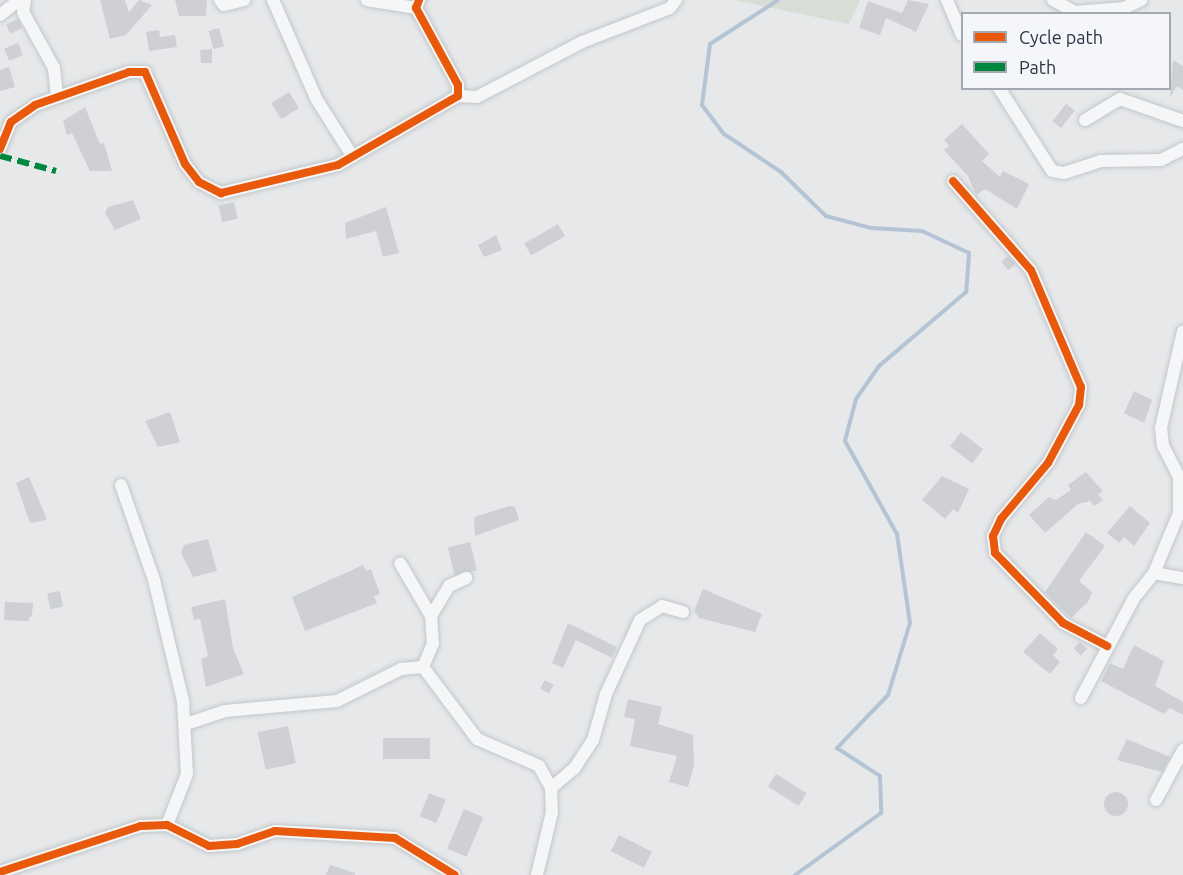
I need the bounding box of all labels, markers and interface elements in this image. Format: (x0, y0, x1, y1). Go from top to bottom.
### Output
legend (961, 12, 1171, 90)
text: Cycle path (1019, 27, 1103, 47)
text: Path (1019, 57, 1056, 77)

